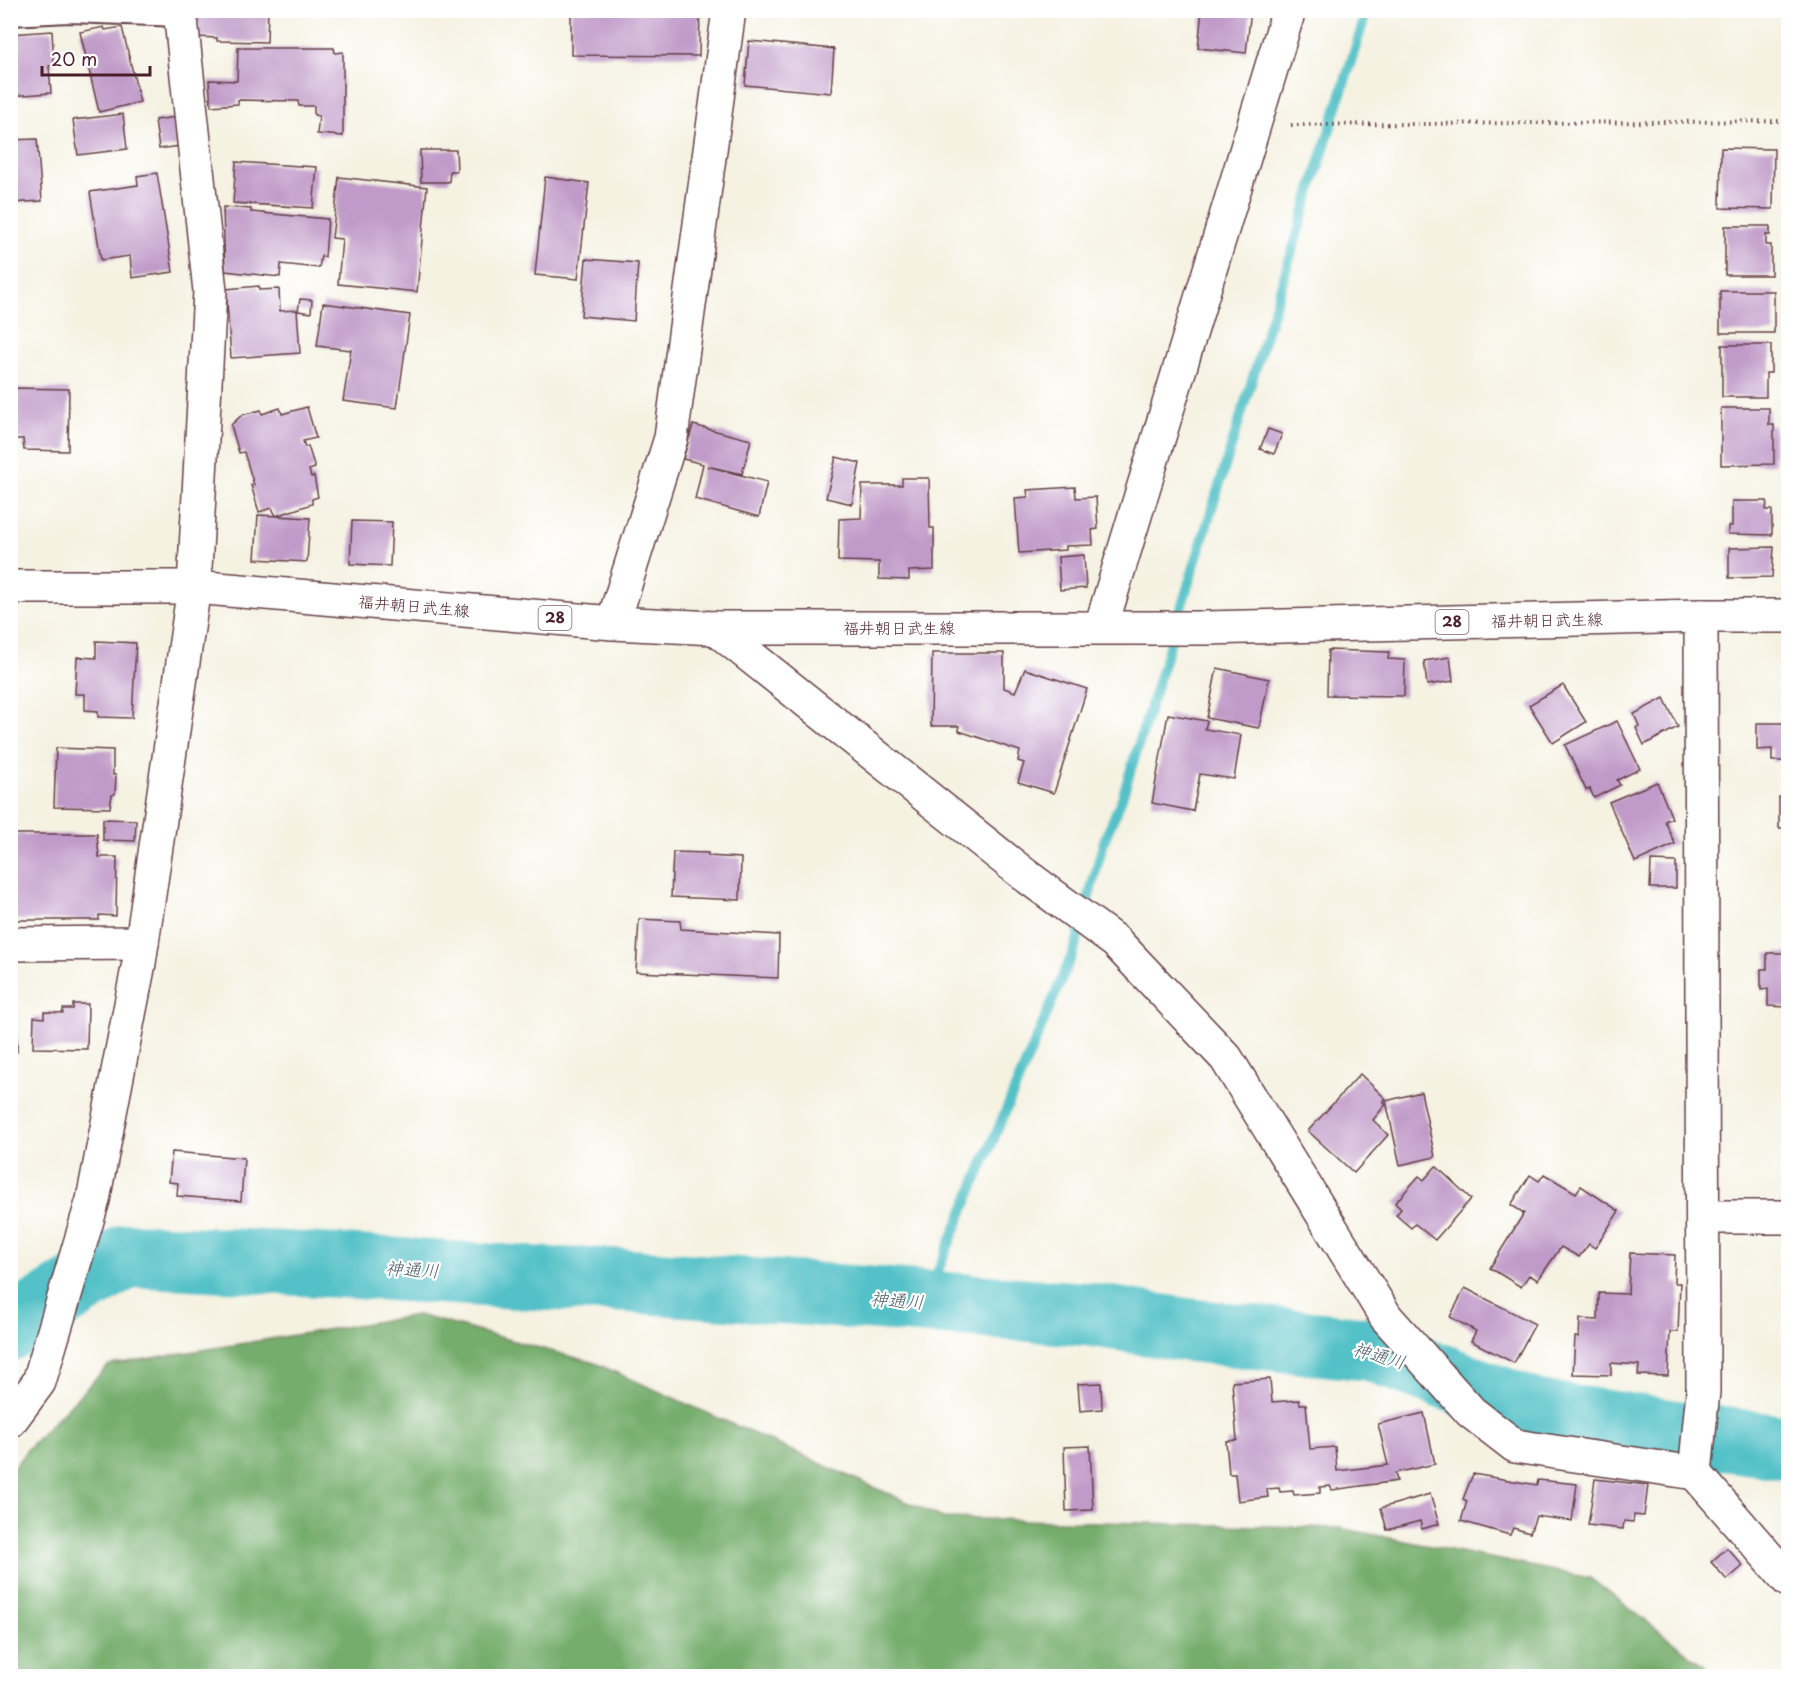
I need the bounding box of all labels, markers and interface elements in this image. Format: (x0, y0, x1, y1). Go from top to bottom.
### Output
scale bar (42, 39, 150, 77)
text: 20 m (51, 45, 97, 72)
street label: 福井朝日武生線 (357, 588, 471, 622)
road number: 28 (538, 606, 572, 630)
street label: 福井朝日武生線 (1491, 606, 1603, 632)
road number: 28 (1436, 610, 1468, 634)
street label: 福井朝日武生線 (843, 615, 955, 639)
water label: 神通川 (384, 1254, 440, 1283)
water label: 神通川 (869, 1284, 925, 1315)
water label: 神通川 (1350, 1334, 1409, 1375)

